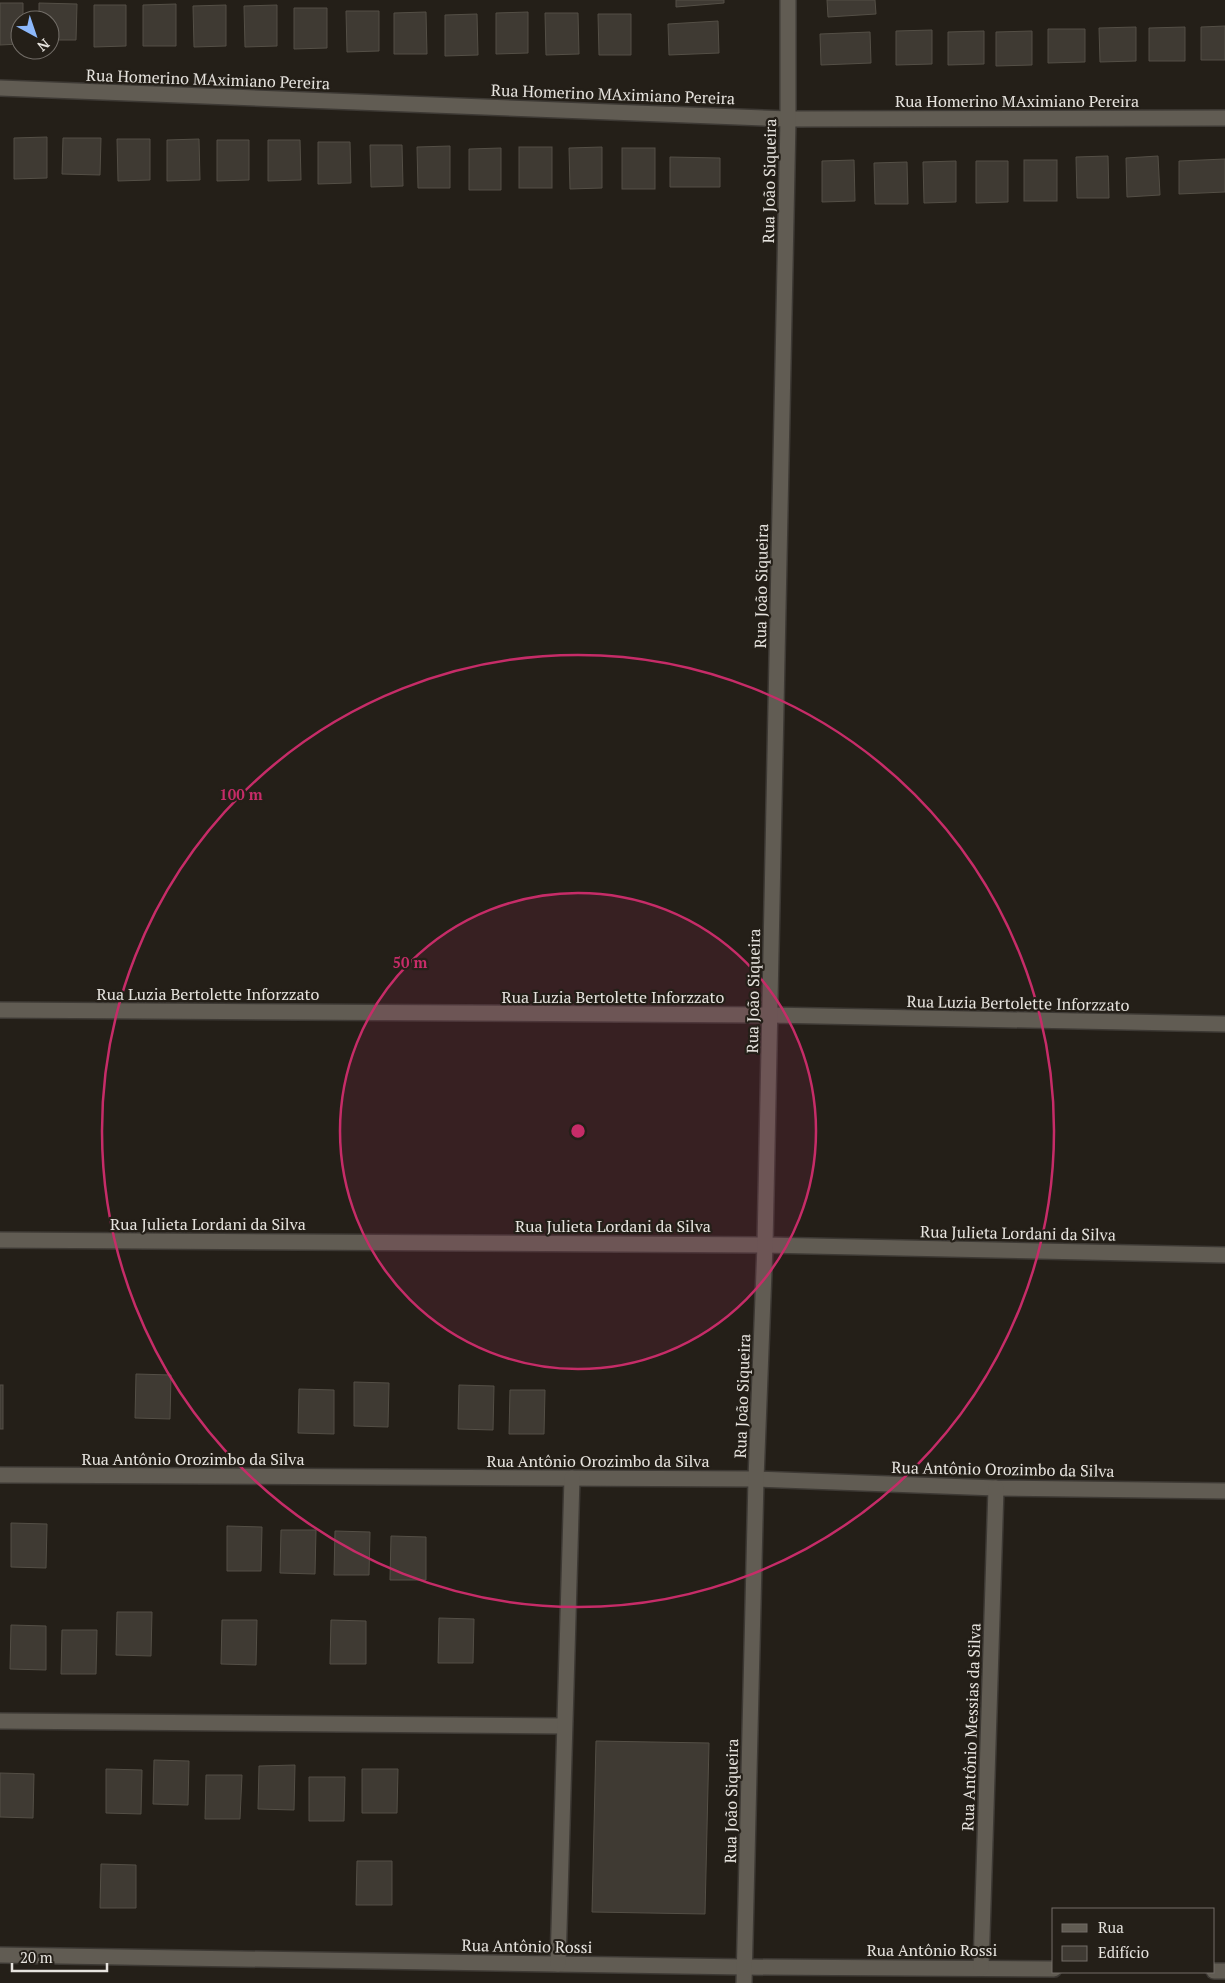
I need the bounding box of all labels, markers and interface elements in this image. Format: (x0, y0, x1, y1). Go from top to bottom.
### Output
north arrow (10, 10, 60, 60)
text: N (33, 35, 54, 56)
street label: Rua Homerino MAximiano Pereira (86, 64, 330, 94)
street label: Rua Homerino MAximiano Pereira (491, 79, 735, 109)
street label: Rua Homerino MAximiano Pereira (895, 90, 1139, 112)
street label: Rua João Siqueira (757, 118, 781, 244)
street label: Rua João Siqueira (749, 523, 773, 649)
text: 100 m (219, 784, 263, 804)
street label: Rua João Siqueira (741, 928, 765, 1054)
text: 50 m (393, 952, 428, 972)
street label: Rua Luzia Bertolette Inforzzato (97, 983, 320, 1005)
street label: Rua Luzia Bertolette Inforzzato (502, 986, 725, 1008)
street label: Rua Luzia Bertolette Inforzzato (906, 990, 1130, 1016)
centre of rings (569, 1122, 587, 1140)
street label: Rua Julieta Lordani da Silva (110, 1213, 306, 1235)
street label: Rua Julieta Lordani da Silva (515, 1215, 711, 1237)
street label: Rua Julieta Lordani da Silva (920, 1220, 1116, 1246)
street label: Rua João Siqueira (729, 1333, 755, 1459)
street label: Rua Antônio Orozimbo da Silva (81, 1448, 305, 1470)
street label: Rua Antônio Orozimbo da Silva (486, 1450, 710, 1472)
street label: Rua Antônio Orozimbo da Silva (891, 1456, 1115, 1482)
street label: Rua Antônio Messias da Silva (956, 1623, 986, 1831)
street label: Rua João Siqueira (719, 1738, 743, 1864)
legend (1052, 1908, 1215, 1973)
text: Rua (1098, 1917, 1124, 1937)
street label: Rua Antônio Rossi (461, 1934, 593, 1958)
street label: Rua Antônio Rossi (867, 1939, 998, 1961)
scale bar (12, 1940, 108, 1972)
text: Edifício (1098, 1942, 1149, 1962)
text: 20 m (20, 1947, 53, 1967)

